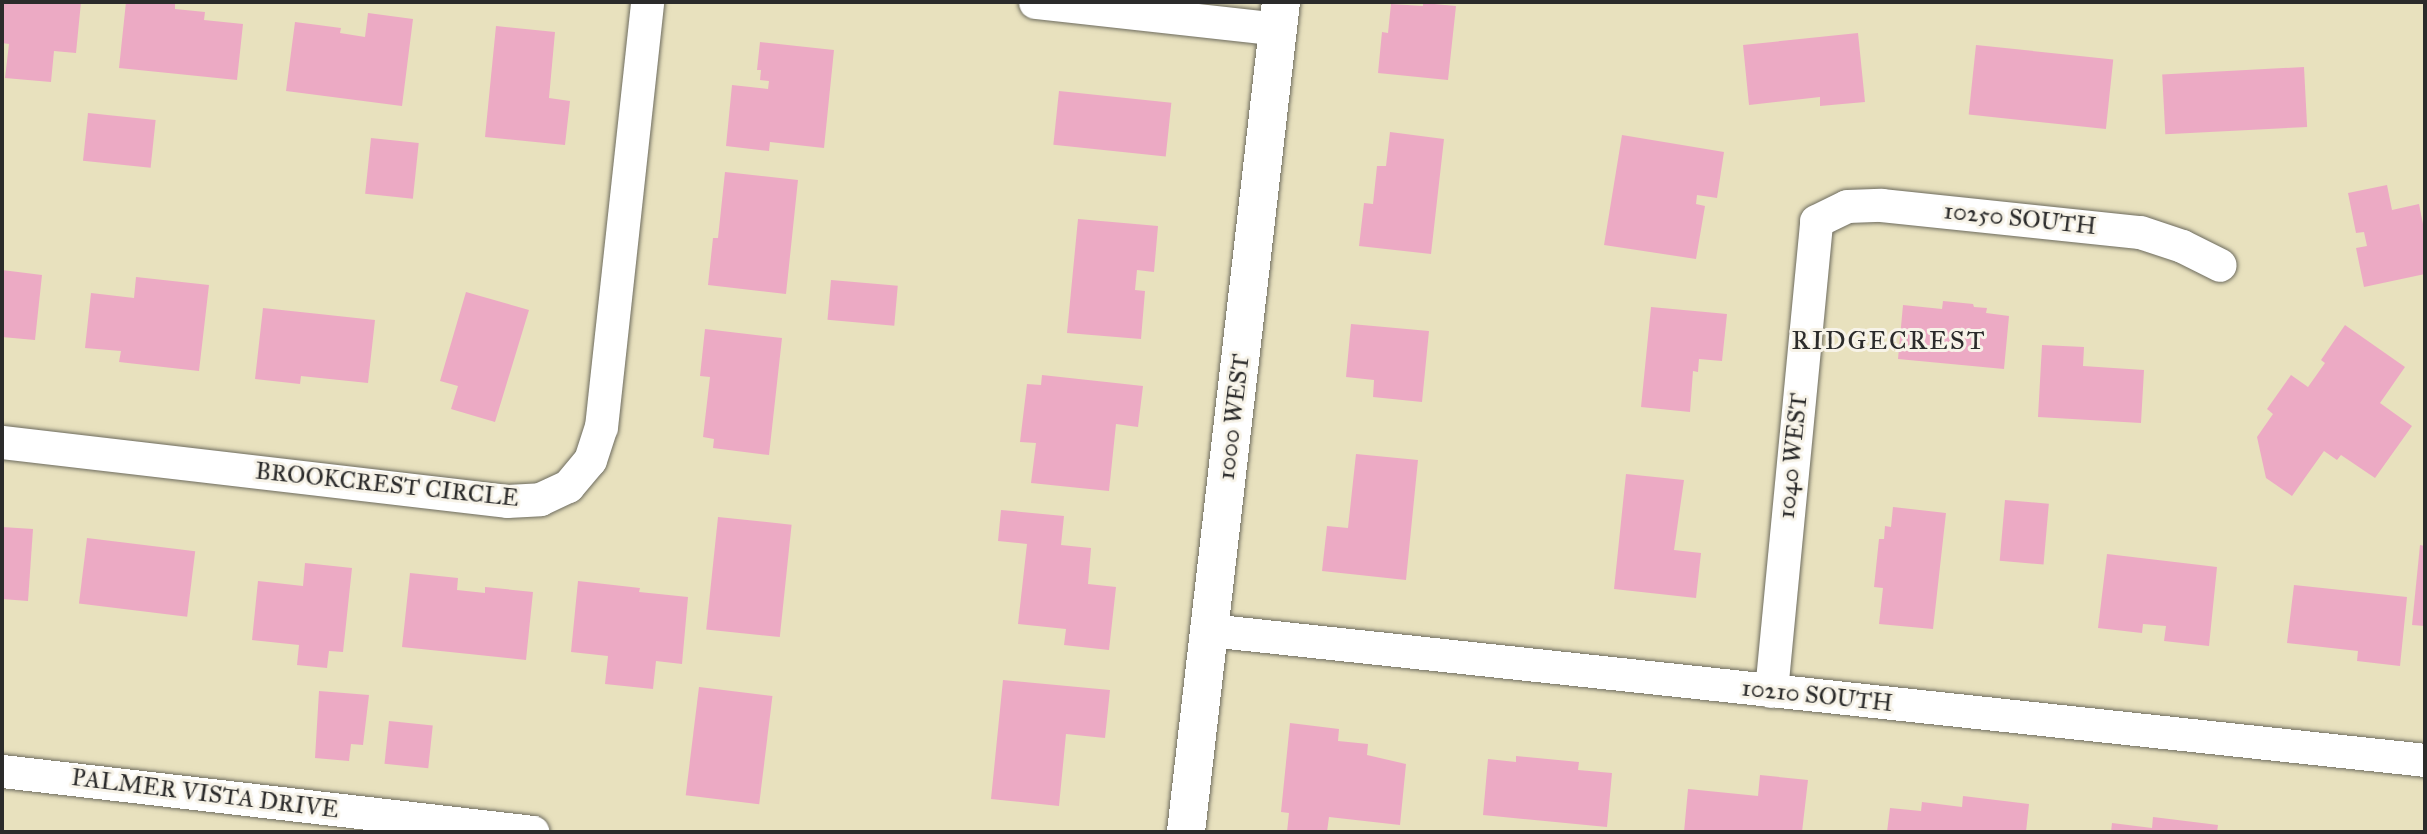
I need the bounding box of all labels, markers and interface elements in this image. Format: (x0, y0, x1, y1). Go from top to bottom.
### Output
street label: 10250 SOUTH (1942, 197, 2098, 241)
district label: RIDGECREST (1793, 325, 1985, 357)
street label: 1000 WEST (1212, 352, 1256, 482)
street label: 1040 WEST (1772, 392, 1814, 520)
street label: BROOKCREST CIRCLE (254, 457, 520, 513)
street label: 10210 SOUTH (1740, 674, 1894, 718)
street label: PALMER VISTA DRIVE (70, 763, 340, 825)

